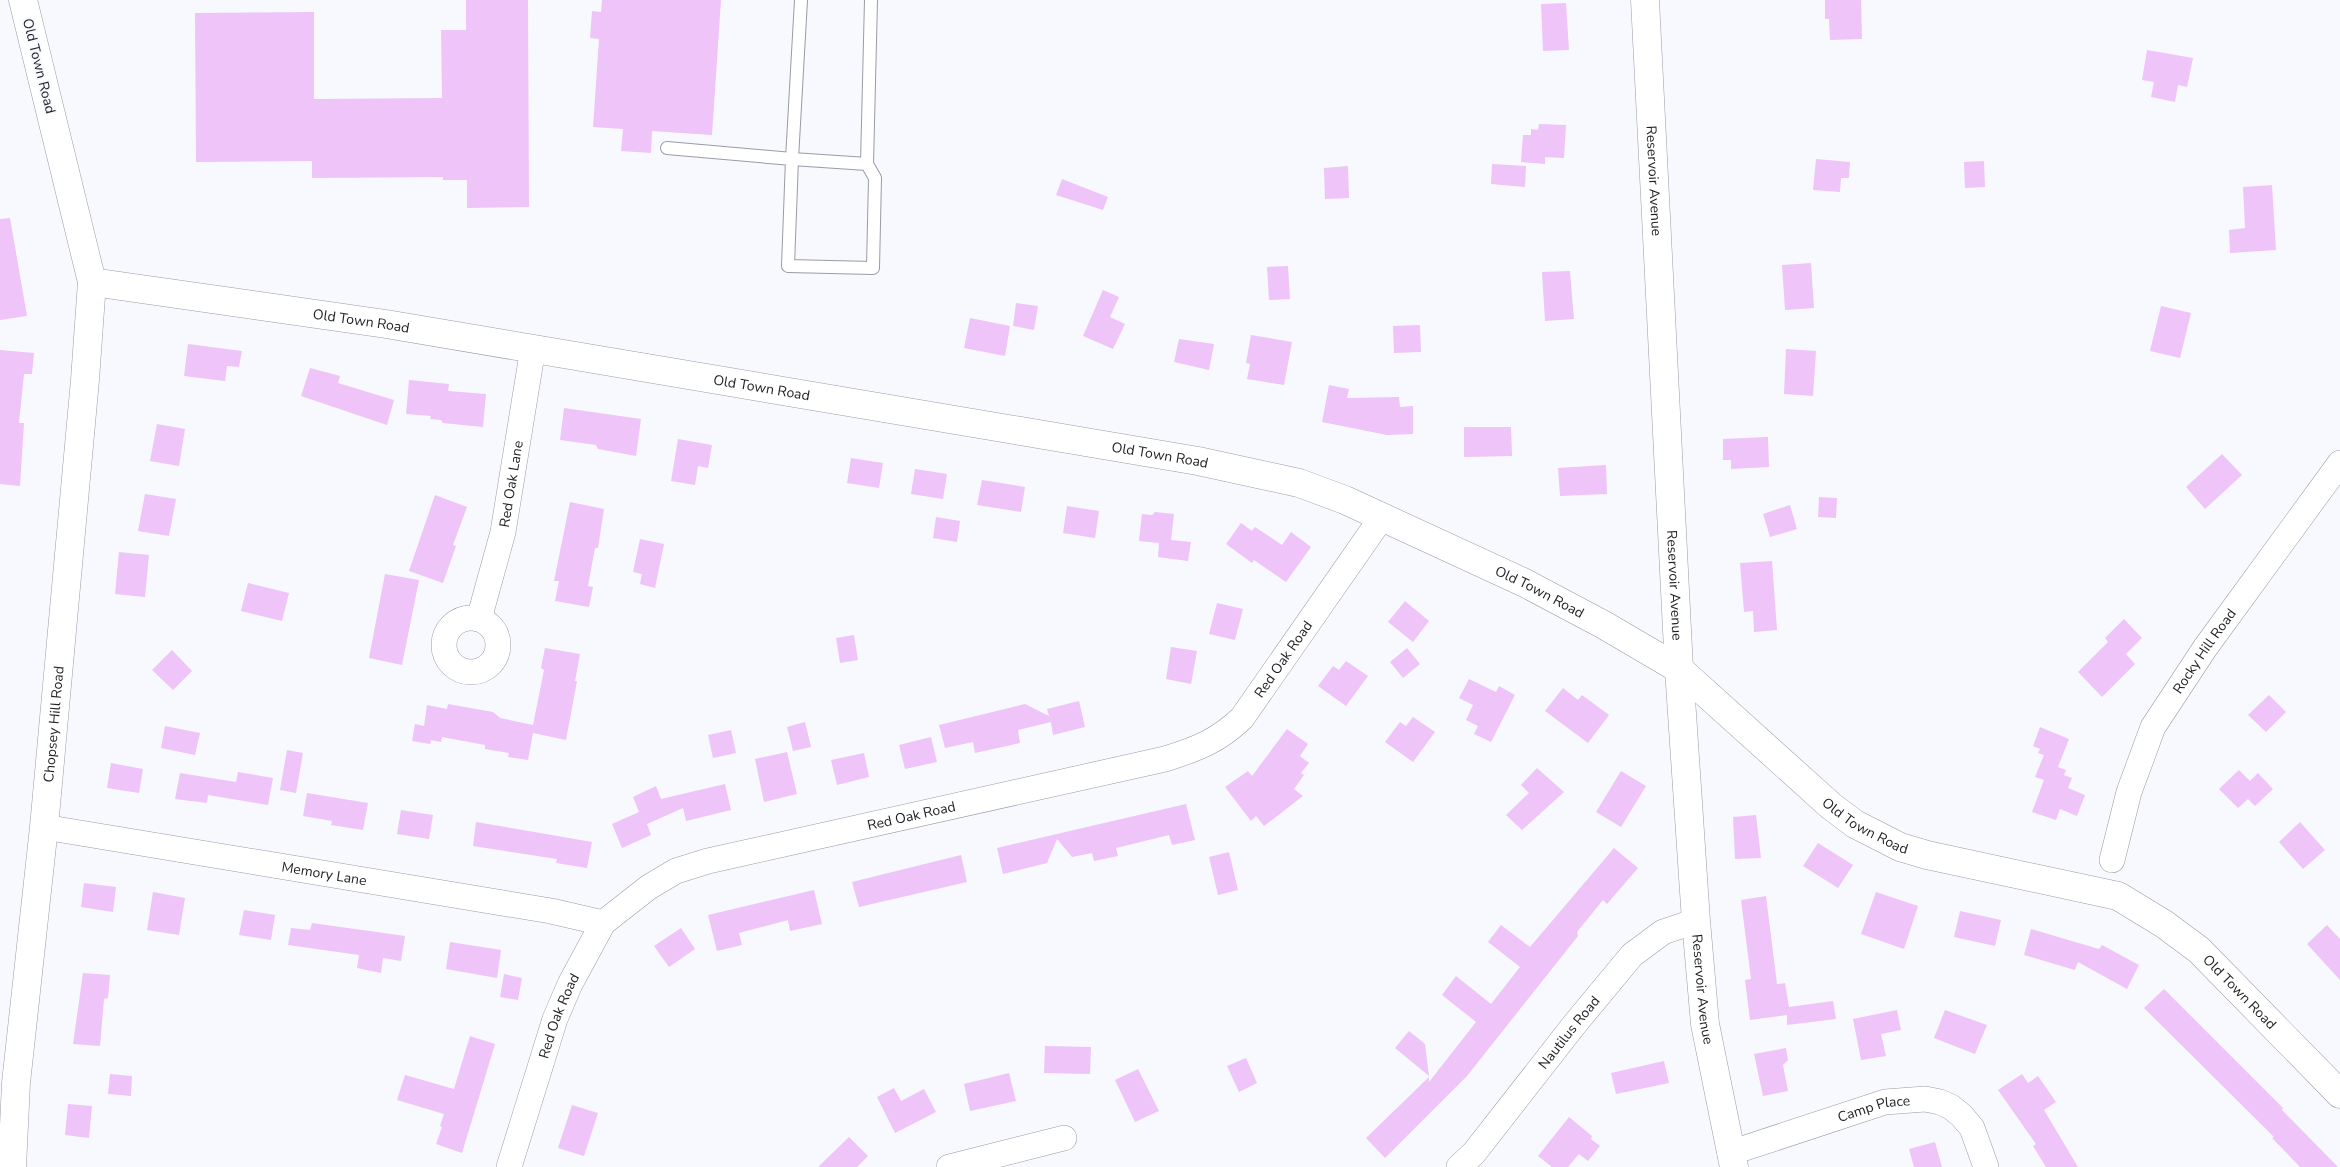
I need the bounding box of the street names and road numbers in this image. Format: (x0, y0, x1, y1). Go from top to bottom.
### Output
street label: Old Town Road (18, 16, 60, 116)
street label: Reservoir Avenue (1642, 125, 1666, 237)
street label: Old Town Road (312, 304, 411, 337)
street label: Old Town Road (712, 370, 811, 405)
street label: Old Town Road (1110, 437, 1210, 472)
street label: Red Oak Lane (494, 439, 527, 529)
street label: Reservoir Avenue (1662, 529, 1687, 641)
street label: Old Town Road (1492, 561, 1587, 622)
street label: Rocky Hill Road (2168, 605, 2240, 697)
street label: Red Oak Road (1250, 617, 1317, 701)
street label: Chopsey Hill Road (39, 665, 68, 783)
street label: Old Town Road (1818, 793, 1910, 858)
street label: Red Oak Road (865, 797, 957, 835)
street label: Memory Lane (280, 857, 368, 890)
street label: Reservoir Avenue (1688, 933, 1718, 1046)
street label: Old Town Road (2199, 950, 2281, 1033)
street label: Red Oak Road (534, 970, 584, 1061)
street label: Nautilus Road (1534, 992, 1604, 1073)
street label: Camp Place (1835, 1091, 1911, 1126)

